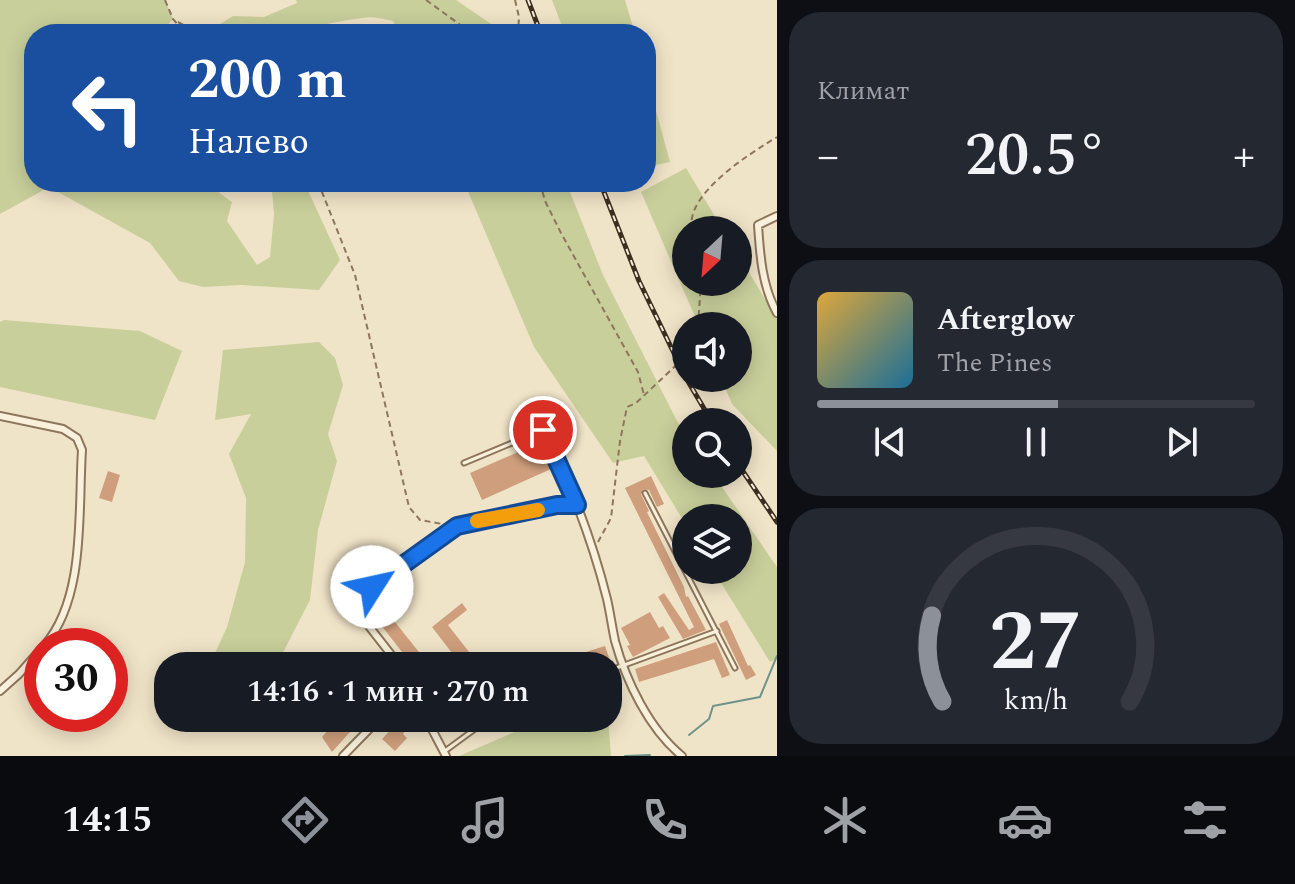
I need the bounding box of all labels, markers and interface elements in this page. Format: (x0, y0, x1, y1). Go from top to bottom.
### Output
text: 200 m (188, 38, 347, 123)
icon: left (56, 56, 160, 160)
text: Климат (817, 71, 909, 111)
text: 20.5° (965, 110, 1107, 202)
text: Налево (188, 115, 309, 170)
text: − (817, 123, 839, 190)
text: + (1233, 123, 1255, 190)
north arrow (672, 216, 752, 296)
map controls (672, 216, 752, 584)
text: Afterglow (937, 297, 1074, 343)
button: sound (672, 312, 752, 392)
text: The Pines (937, 343, 1052, 383)
pin (509, 396, 577, 464)
icon: arrive (521, 408, 565, 452)
button: search (672, 408, 752, 488)
icon: previous (868, 420, 912, 464)
icon: pause (1014, 420, 1058, 464)
icon: next (1160, 420, 1204, 464)
button: layers (672, 504, 752, 584)
position arrow (330, 545, 414, 629)
text: 27 (989, 580, 1083, 707)
speed limit sign: 30 (24, 628, 128, 732)
text: 14:16 · 1 мин · 270 m (247, 669, 529, 715)
text: km/h (1004, 679, 1068, 722)
icon: directions (277, 792, 333, 848)
icon: music (457, 792, 513, 848)
icon: phone (637, 792, 693, 848)
icon: climate (817, 792, 873, 848)
icon: car (997, 792, 1053, 848)
icon: filters (1177, 792, 1233, 848)
text: 14:15 (62, 793, 152, 848)

